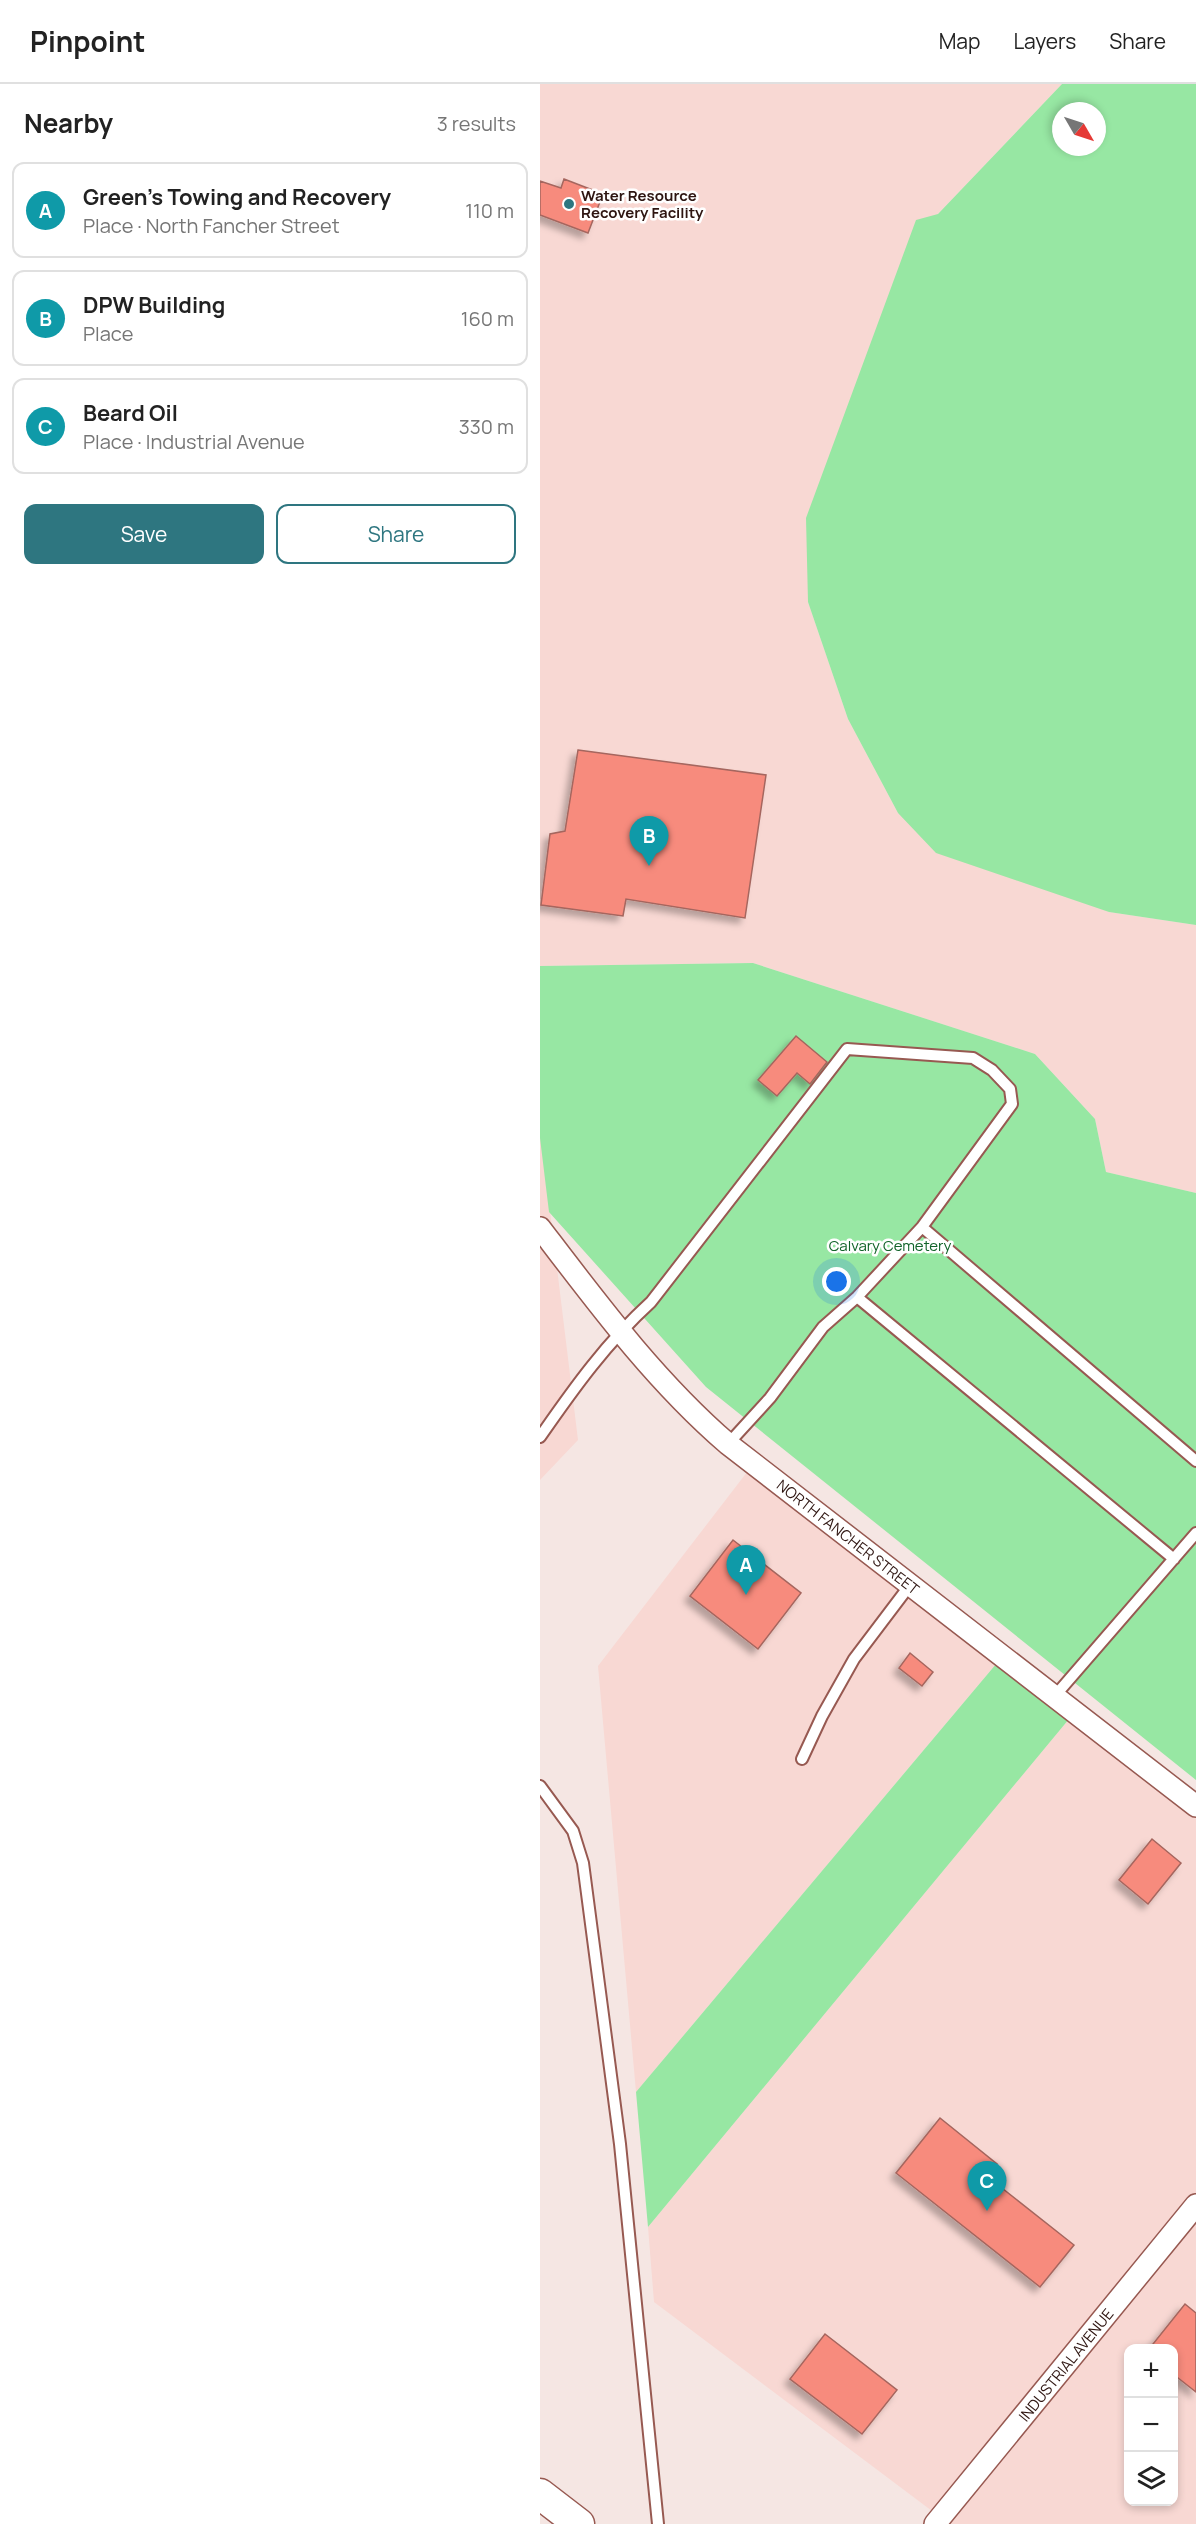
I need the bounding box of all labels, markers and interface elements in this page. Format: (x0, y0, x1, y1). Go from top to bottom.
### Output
text: Pinpoint (30, 22, 145, 60)
text: Map (939, 27, 980, 55)
text: Layers (1013, 27, 1076, 55)
text: Share (1109, 27, 1166, 55)
north arrow (1052, 102, 1106, 156)
text: Nearby (24, 105, 113, 141)
text: 3 results (437, 110, 516, 137)
text: Green's Towing and Recovery (83, 182, 391, 212)
place label: Water Resource Recovery Facility (581, 185, 704, 223)
text: A (39, 197, 52, 224)
text: 110 m (465, 197, 514, 224)
marker: Water Resource Recovery Facility (562, 197, 576, 211)
text: Place · North Fancher Street (83, 212, 340, 239)
text: DPW Building (83, 290, 225, 320)
text: B (39, 305, 52, 332)
text: 160 m (461, 305, 514, 332)
text: Place (83, 320, 133, 347)
text: Beard Oil (83, 398, 178, 428)
text: C (38, 413, 53, 440)
text: 330 m (459, 413, 514, 440)
text: Place · Industrial Avenue (83, 428, 305, 455)
button: Save (24, 504, 264, 564)
button: Share (276, 504, 516, 564)
pin: B (630, 816, 668, 866)
park label: Calvary Cemetery (829, 1235, 951, 1256)
your location (822, 1267, 851, 1296)
street label: NORTH FANCHER STREET (772, 1475, 924, 1599)
pin: A (726, 1546, 766, 1595)
pin: C (968, 2162, 1006, 2211)
street label: INDUSTRIAL AVENUE (1014, 2304, 1118, 2426)
map controls (1124, 2344, 1178, 2506)
button: + (1124, 2344, 1178, 2398)
button: − (1124, 2398, 1178, 2452)
button: layers (1124, 2452, 1178, 2506)

